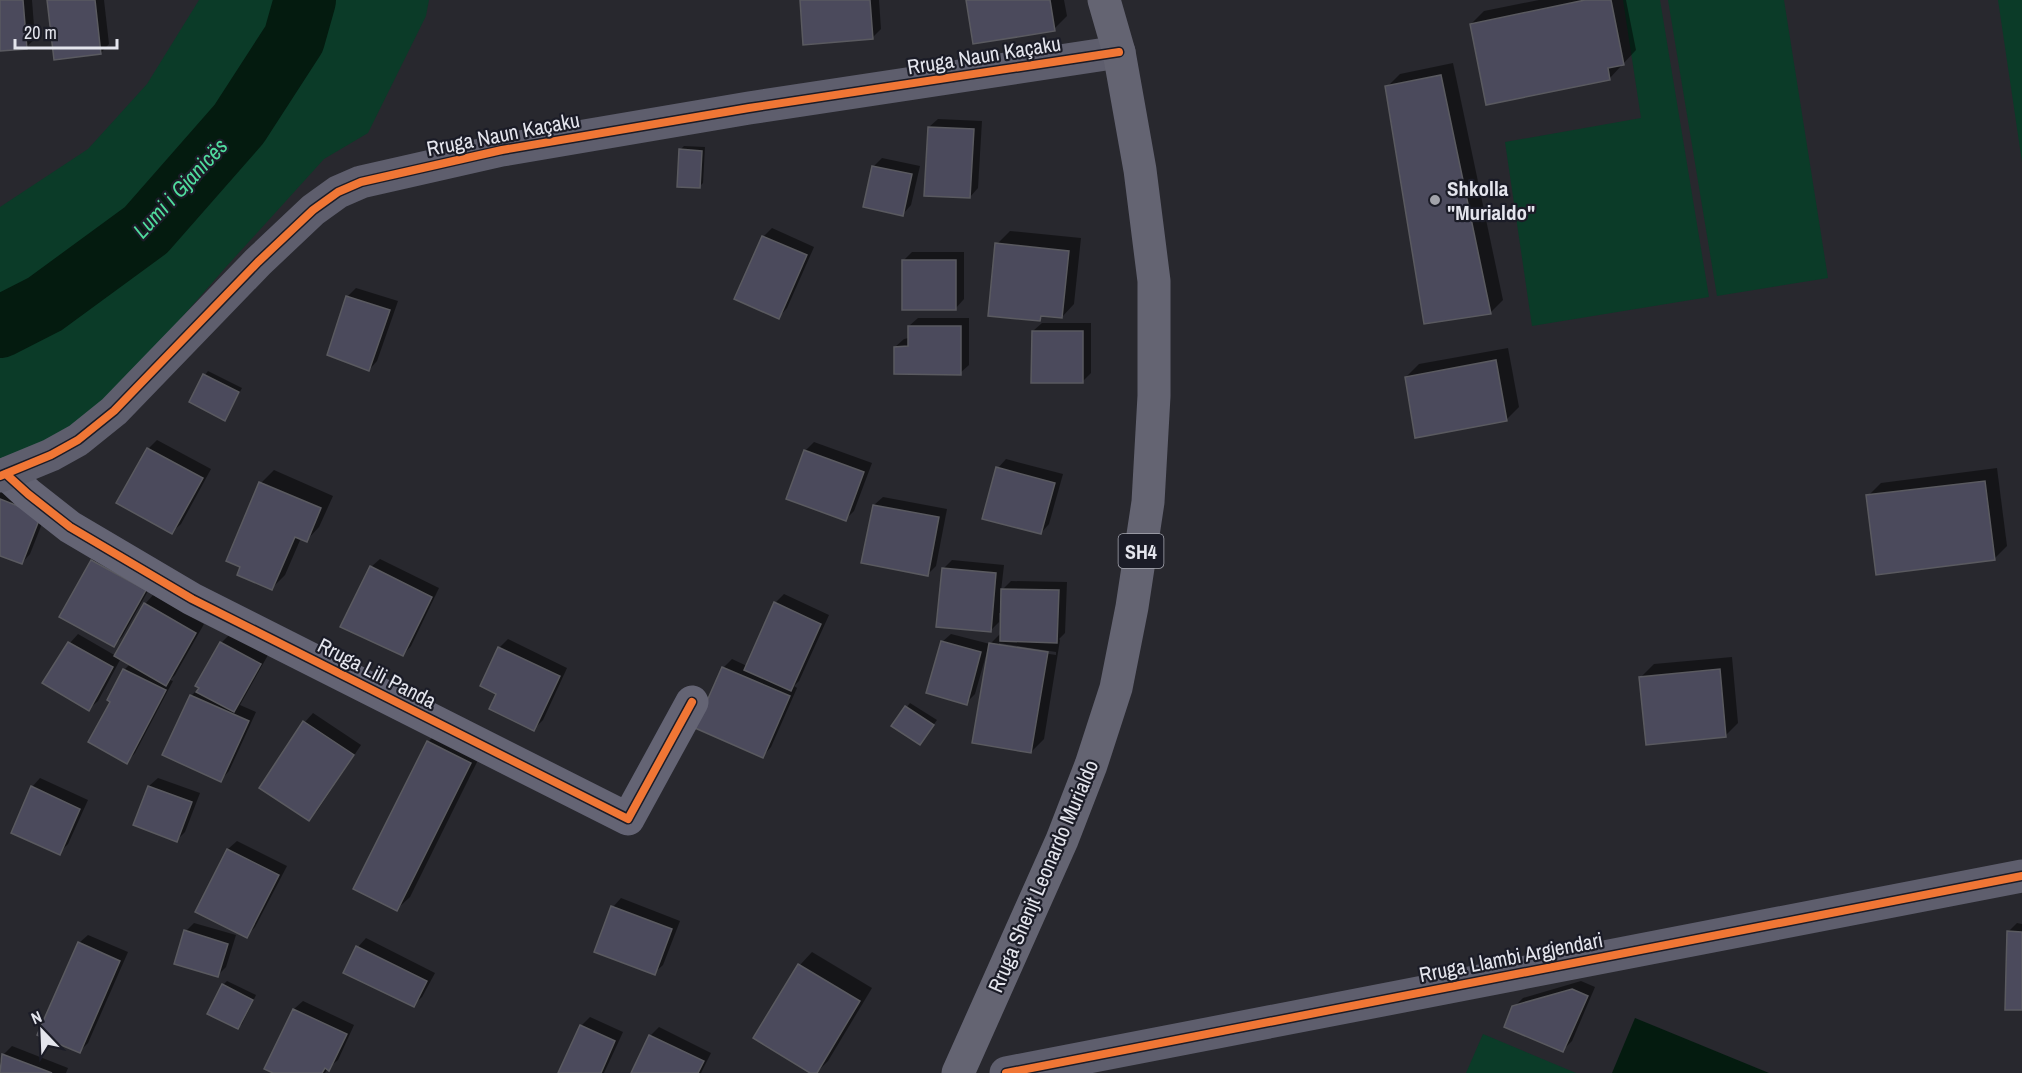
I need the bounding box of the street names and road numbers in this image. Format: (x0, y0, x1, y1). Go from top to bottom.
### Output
street label: Rruga Naun Kaçaku (905, 29, 1063, 81)
street label: Rruga Naun Kaçaku (424, 105, 582, 163)
road number: SH4 (1118, 534, 1164, 568)
street label: Rruga Lili Panda (313, 631, 442, 715)
street label: Rruga Shenjt Leonardo Murialdo (981, 755, 1105, 997)
street label: Rruga Llambi Argjendari (1417, 925, 1605, 989)

